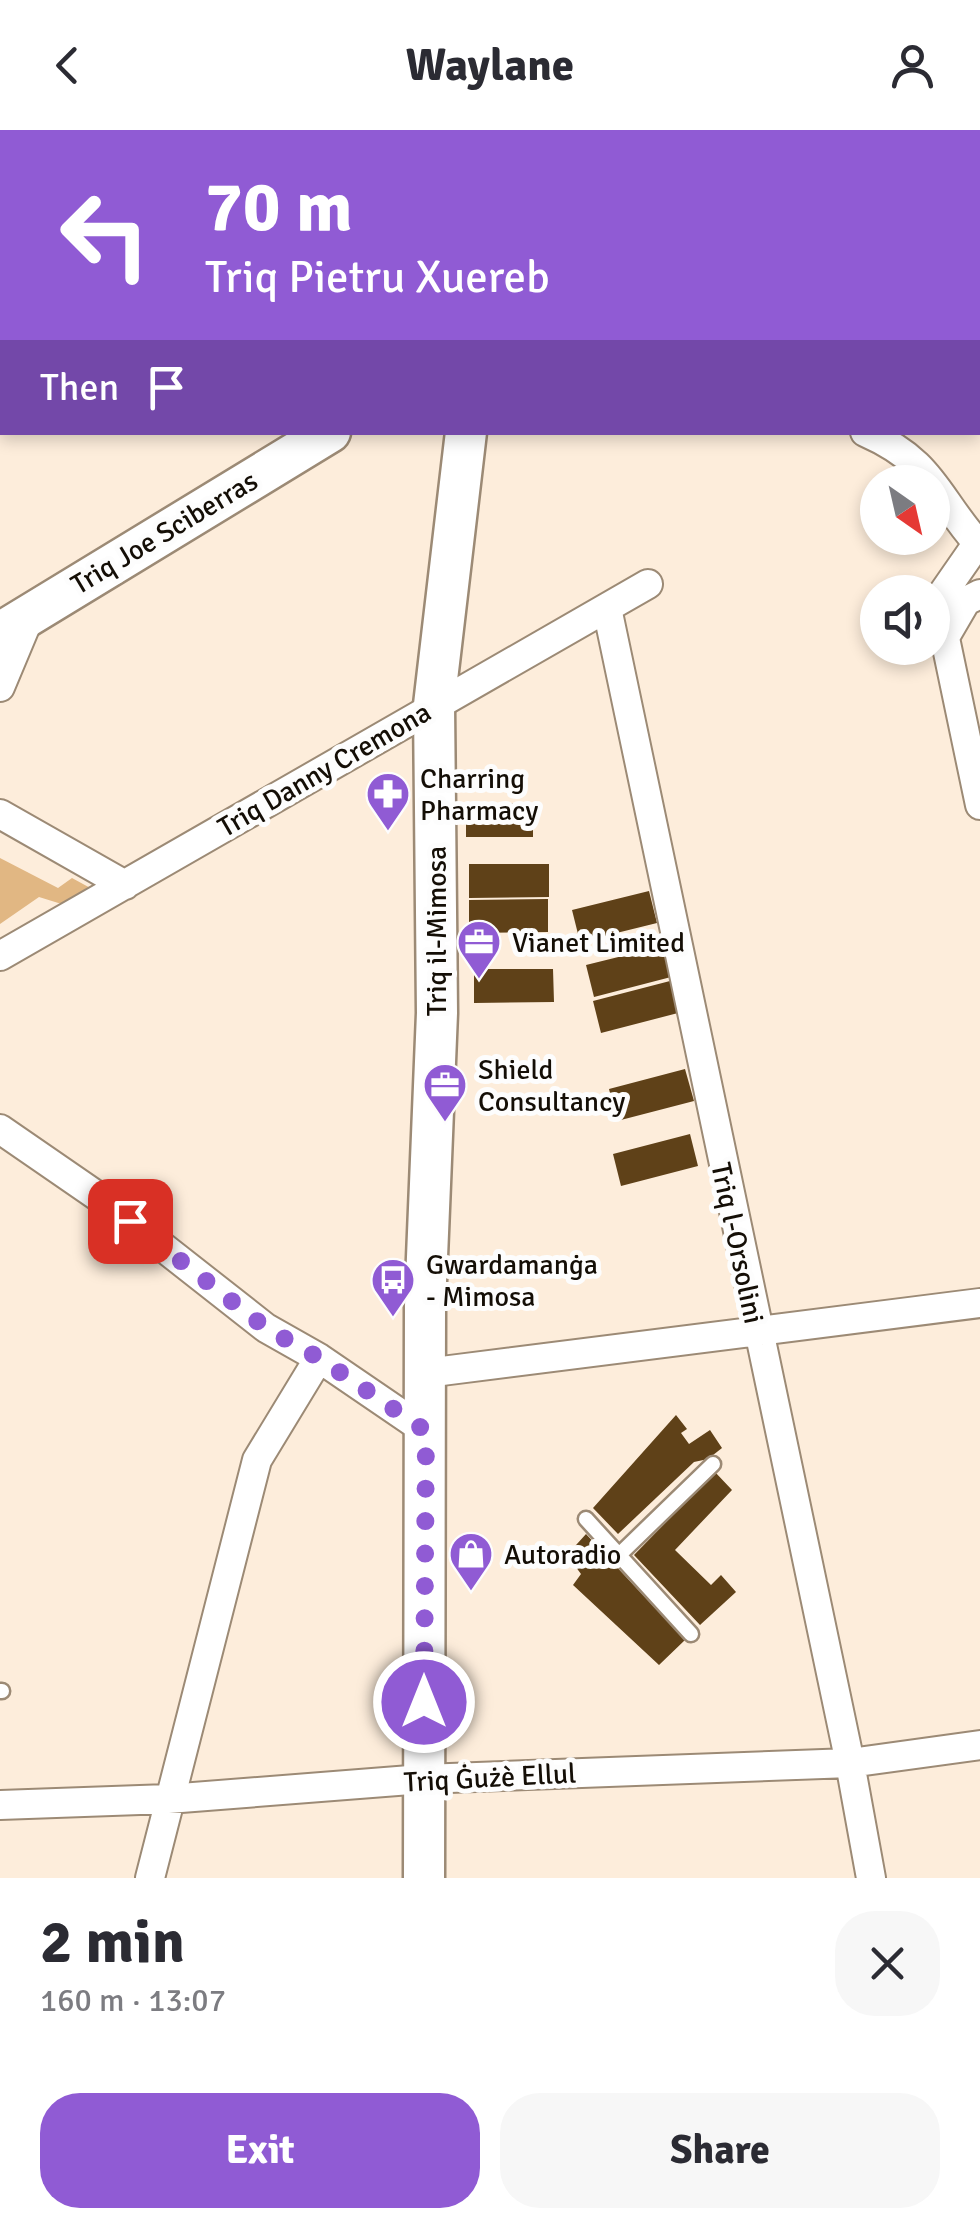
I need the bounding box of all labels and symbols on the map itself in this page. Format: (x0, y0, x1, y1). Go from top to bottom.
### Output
street label: Triq Joe Sciberras (65, 464, 264, 602)
north arrow (860, 465, 950, 555)
street label: Triq Danny Cremona (212, 695, 437, 845)
place label: Charring Pharmacy (420, 762, 538, 828)
pharmacy icon: Charring Pharmacy (365, 771, 411, 832)
street label: Triq il-Mimosa (420, 846, 454, 1016)
office icon: Vianet Limited (456, 919, 502, 980)
place label: Vianet Limited (512, 926, 685, 960)
place label: Shield Consultancy (478, 1053, 625, 1119)
office icon: Shield Consultancy (422, 1062, 468, 1123)
street label: Triq l-Orsolini (703, 1160, 771, 1327)
pin (88, 1179, 173, 1264)
place label: Gwardamanġa - Mimosa (426, 1248, 598, 1314)
bus stop icon: Gwardamanġa - Mimosa (370, 1257, 416, 1318)
shop icon: Autoradio (448, 1531, 494, 1592)
place label: Autoradio (504, 1538, 621, 1572)
position arrow (372, 1650, 476, 1754)
street label: Triq Ġużè Ellul (403, 1757, 577, 1799)

